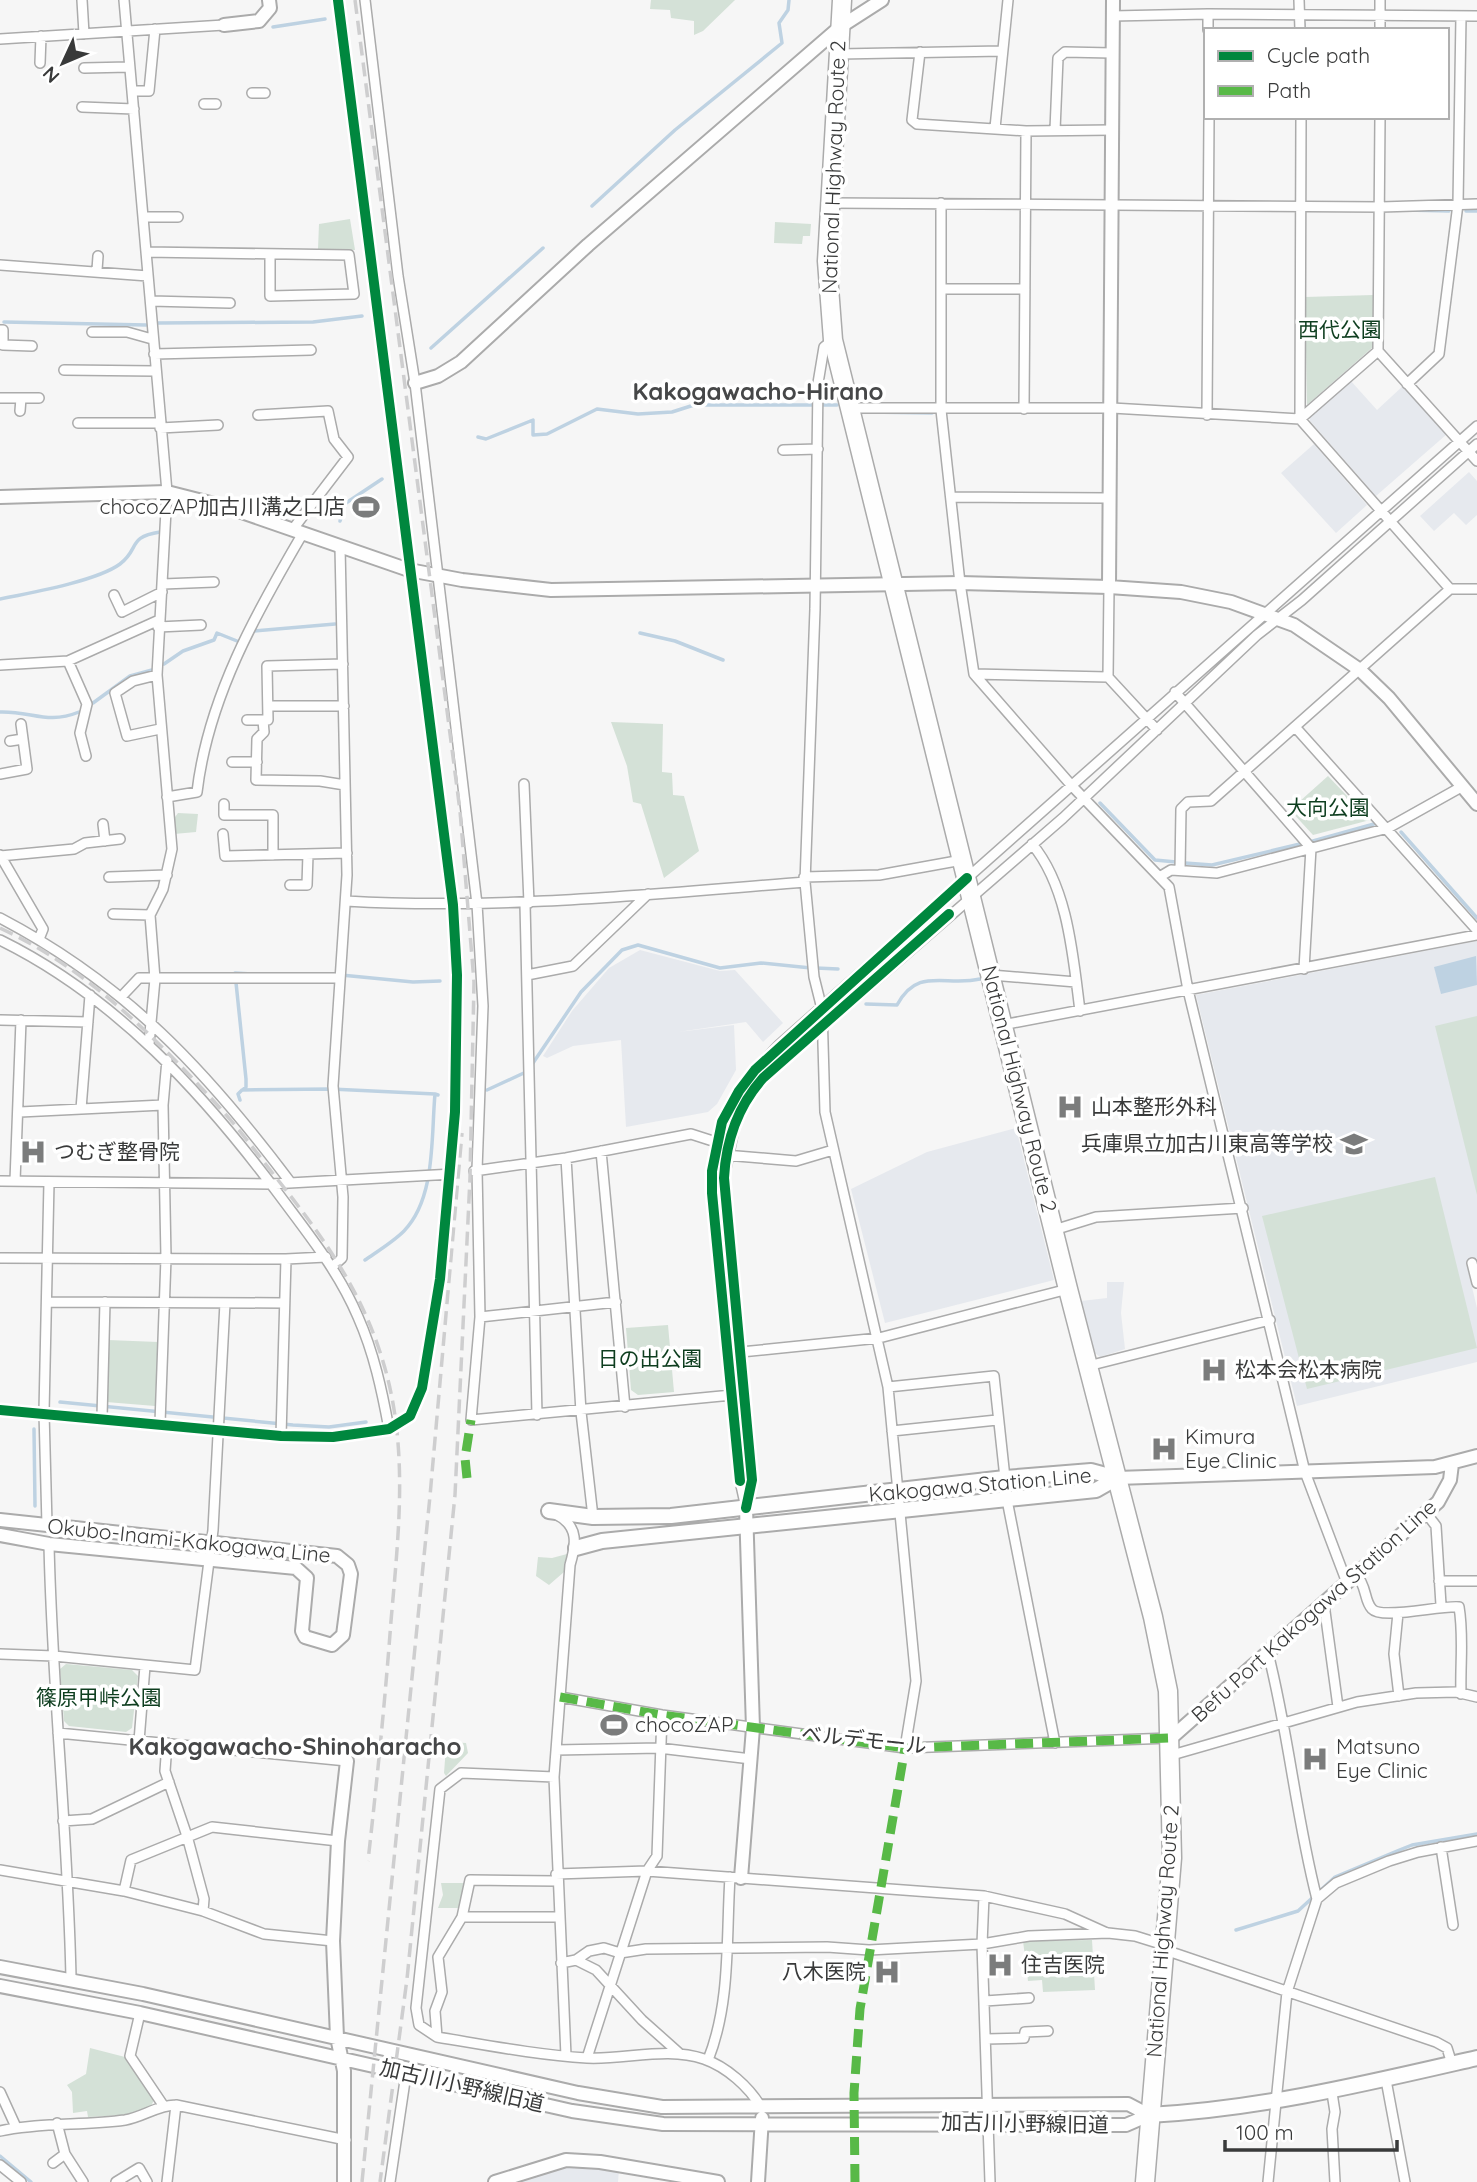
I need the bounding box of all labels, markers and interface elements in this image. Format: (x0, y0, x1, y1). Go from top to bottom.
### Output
north arrow (28, 28, 98, 98)
legend (1204, 28, 1449, 119)
street label: National Highway Route 2 (816, 40, 850, 294)
text: Cycle path (1267, 42, 1370, 68)
text: N (37, 61, 64, 88)
text: Path (1267, 77, 1311, 103)
park label: 西代公園 (1298, 316, 1382, 342)
district label: Kakogawacho-Hirano (632, 376, 884, 406)
sports icon: chocoZAP加古川溝之口店 (351, 492, 381, 522)
place label: chocoZAP加古川溝之口店 (100, 493, 345, 519)
park label: 大向公園 (1286, 794, 1370, 820)
street label: National Highway Route 2 (977, 963, 1063, 1215)
hospital icon: 山本整形外科 (1055, 1092, 1085, 1122)
place label: 山本整形外科 (1091, 1093, 1217, 1119)
school or university icon: 兵庫県立加古川東高等学校 (1339, 1129, 1369, 1159)
place label: 兵庫県立加古川東高等学校 (1081, 1130, 1333, 1156)
hospital icon: つむぎ整骨院 (18, 1137, 48, 1167)
place label: つむぎ整骨院 (54, 1138, 180, 1164)
park label: 日の出公園 (598, 1345, 703, 1371)
hospital icon: 松本会松本病院 (1199, 1355, 1229, 1385)
place label: 松本会松本病院 (1235, 1356, 1382, 1382)
place label: Kimura Eye Clinic (1185, 1423, 1277, 1473)
hospital icon: Kimura Eye Clinic (1149, 1434, 1179, 1464)
street label: Kakogawa Station Line (867, 1461, 1093, 1507)
street label: Befu Port Kakogawa Station Line (1186, 1493, 1441, 1727)
street label: Okubo-Inami-Kakogawa Line (46, 1512, 332, 1568)
park label: 篠原甲峠公園 (36, 1684, 162, 1710)
sports icon: chocoZAP (599, 1710, 629, 1740)
place label: chocoZAP (635, 1711, 733, 1737)
street label: ベルデモール (800, 1719, 928, 1759)
district label: Kakogawacho-Shinoharacho (129, 1731, 461, 1761)
place label: Matsuno Eye Clinic (1336, 1733, 1428, 1783)
hospital icon: Matsuno Eye Clinic (1300, 1744, 1330, 1774)
street label: National Highway Route 2 (1140, 1804, 1184, 2058)
hospital icon: 住吉医院 (985, 1950, 1015, 1980)
place label: 住吉医院 (1021, 1951, 1105, 1977)
hospital icon: 八木医院 (872, 1957, 902, 1987)
place label: 八木医院 (782, 1958, 866, 1984)
street label: 加古川小野線旧道 (377, 2053, 547, 2117)
scale bar (1225, 2108, 1396, 2152)
street label: 加古川小野線旧道 (941, 2109, 1109, 2137)
text: 100 m (1236, 2119, 1294, 2145)

